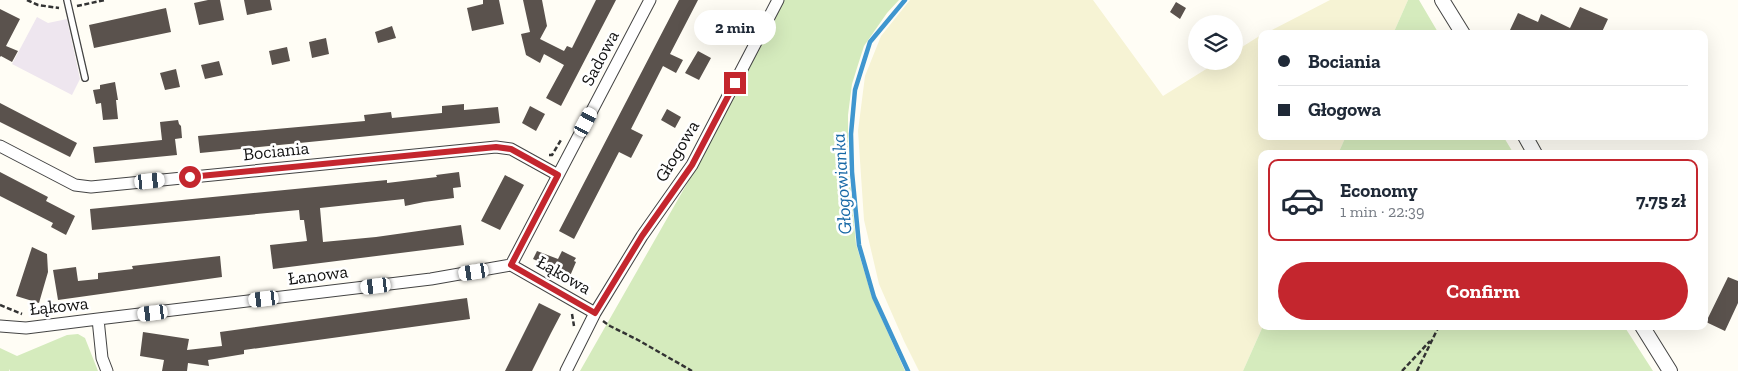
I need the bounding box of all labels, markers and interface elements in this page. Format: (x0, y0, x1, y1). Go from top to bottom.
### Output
callout: 2 min (694, 11, 776, 46)
map controls (1188, 15, 1243, 70)
button: layers (1188, 15, 1243, 70)
text: 2 min (715, 18, 755, 37)
street label: Sadowa (576, 26, 624, 90)
text: Bociania (1308, 50, 1381, 73)
route end (724, 72, 746, 94)
text: Głogowa (1308, 98, 1381, 121)
car (572, 105, 599, 139)
street label: Głogowa (650, 116, 704, 186)
water label: Głogowianka (826, 133, 857, 235)
street label: Bociania (242, 137, 310, 165)
route start (179, 166, 201, 188)
car (134, 172, 165, 190)
icon: car (1280, 178, 1325, 223)
text: Economy (1340, 179, 1418, 202)
text: 7.75 zł (1636, 189, 1686, 212)
text: 1 min · 22:39 (1340, 202, 1424, 221)
street label: Łąkowa (533, 251, 595, 299)
street label: Łanowa (287, 260, 350, 290)
car (458, 262, 489, 282)
button: Confirm (1278, 262, 1688, 320)
car (360, 277, 391, 295)
car (248, 290, 279, 308)
street label: Łąkowa (28, 292, 90, 320)
car (137, 304, 168, 322)

